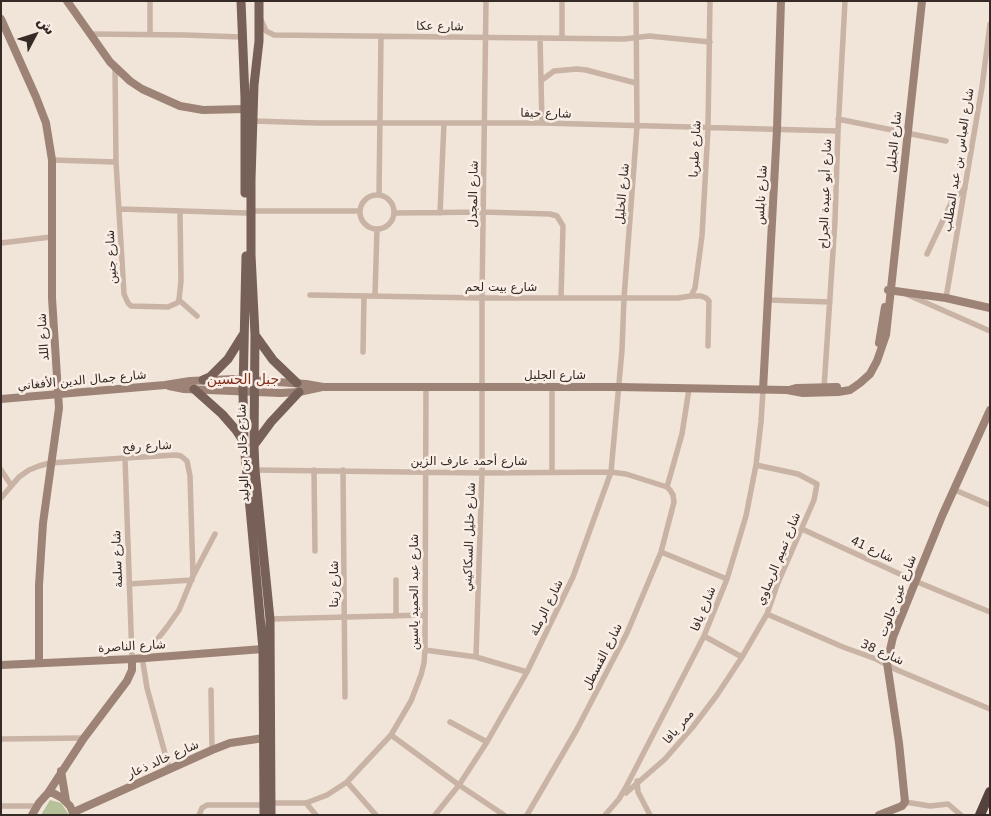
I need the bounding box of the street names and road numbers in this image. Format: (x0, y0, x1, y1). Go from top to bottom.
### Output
street label: شارع عكا (416, 19, 464, 35)
street label: شارع العباس بن عبد المطلب (940, 87, 978, 233)
street label: شارع حيفا (520, 106, 572, 122)
street label: شارع الجليل (885, 110, 905, 174)
street label: شارع طبريا (687, 120, 705, 178)
street label: شارع أبو عبيدة الجراح (817, 139, 835, 249)
street label: شارع المجدل (466, 160, 482, 228)
street label: شارع الخليل (613, 163, 633, 225)
street label: شارع نابلس (753, 165, 771, 225)
street label: شارع جنين (103, 230, 121, 284)
street label: شارع بيت لحم (465, 281, 537, 295)
street label: شارع اللد (35, 313, 53, 361)
street label: شارع جمال الدين الأفغاني (17, 368, 147, 394)
street label: شارع الجليل (524, 369, 586, 383)
street label: شارع خالد بن الوليد (235, 404, 253, 502)
street label: شارع رفح (122, 439, 172, 455)
street label: شارع أحمد عارف الزين (410, 455, 528, 469)
street label: شارع خليل السكاكيني (461, 482, 479, 592)
street label: شارع تميم الريماوي (754, 510, 804, 608)
street label: شارع سلمة (110, 530, 126, 588)
street label: شارع عبد الحميد ياسين (408, 534, 422, 650)
street label: شارع 41 (848, 534, 896, 566)
street label: شارع عين جالوت (876, 553, 920, 639)
street label: شارع زيتا (328, 561, 342, 607)
street label: شارع الرملة (527, 577, 567, 639)
street label: شارع يافا (689, 585, 719, 633)
street label: شارع القسطل (580, 621, 626, 693)
street label: شارع 38 (858, 637, 906, 669)
street label: شارع الناصرة (98, 638, 166, 656)
street label: ممر يافا (661, 707, 697, 747)
street label: شارع خالد ذعار (125, 738, 201, 782)

